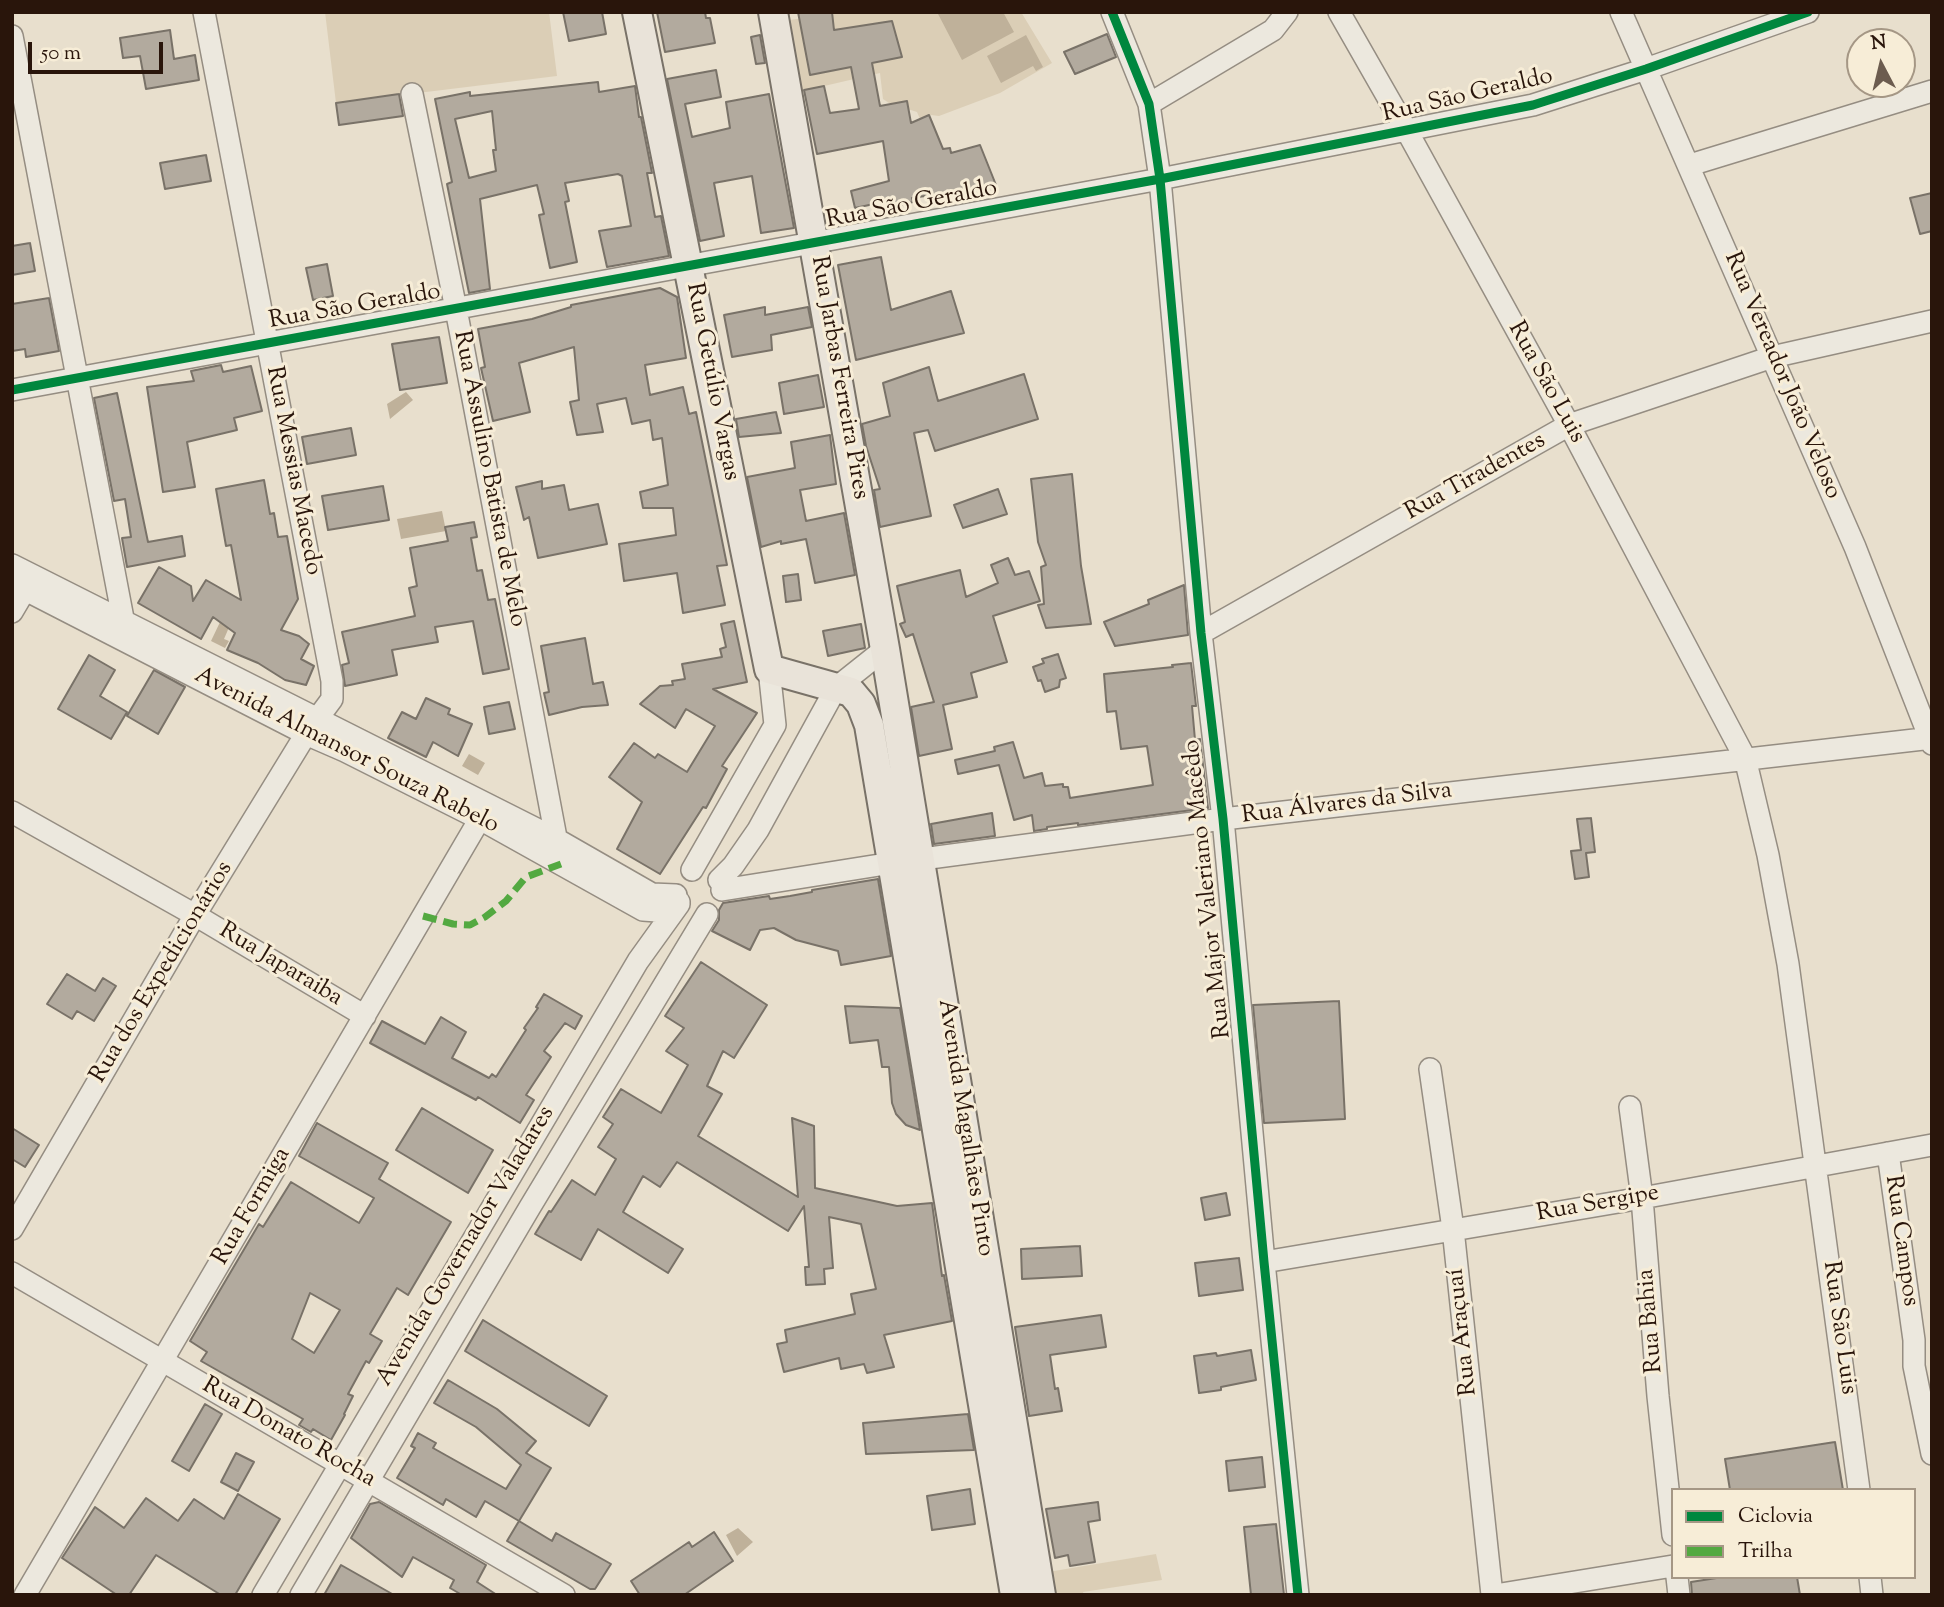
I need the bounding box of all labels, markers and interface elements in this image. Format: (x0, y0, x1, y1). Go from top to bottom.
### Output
scale bar (32, 28, 166, 72)
north arrow (1846, 28, 1916, 98)
text: N (1869, 29, 1888, 58)
text: 50 m (41, 39, 81, 69)
street label: Rua São Geraldo (1380, 63, 1556, 131)
street label: Rua São Geraldo (824, 175, 1000, 237)
street label: Rua Vereador João Veloso (1716, 248, 1846, 504)
street label: Rua Jarbas Ferreira Pires (802, 254, 874, 502)
street label: Rua São Geraldo (267, 279, 443, 337)
street label: Rua Getúlio Vargas (678, 281, 744, 483)
street label: Rua São Luis (1500, 317, 1590, 449)
street label: Rua Assulino Batista de Melo (445, 328, 531, 630)
street label: Rua Messias Macedo (258, 364, 326, 578)
street label: Rua Tiradentes (1401, 428, 1551, 528)
street label: Avenida Almansor Souza Rabelo (189, 662, 503, 842)
street label: Rua Major Valeriano Macêdo (1179, 738, 1239, 1040)
street label: Rua Álvares da Silva (1240, 778, 1454, 832)
street label: Rua dos Expedicionários (85, 857, 241, 1089)
street label: Rua Japaraiba (213, 918, 347, 1014)
street label: Avenida Magalhães Pinto (929, 997, 999, 1259)
street label: Avenida Governador Valadares (372, 1102, 562, 1392)
street label: Rua Formiga (208, 1143, 298, 1271)
street label: Rua Campos (1877, 1174, 1923, 1308)
street label: Rua Sergipe (1534, 1180, 1662, 1230)
street label: Rua São Luis (1814, 1259, 1862, 1397)
street label: Rua Araçuaí (1443, 1267, 1485, 1397)
street label: Rua Bahia (1633, 1268, 1671, 1374)
street label: Rua Donato Rocha (196, 1373, 380, 1495)
legend (1671, 1488, 1916, 1579)
text: Ciclovia (1738, 1502, 1813, 1532)
text: Trilha (1738, 1537, 1793, 1567)

